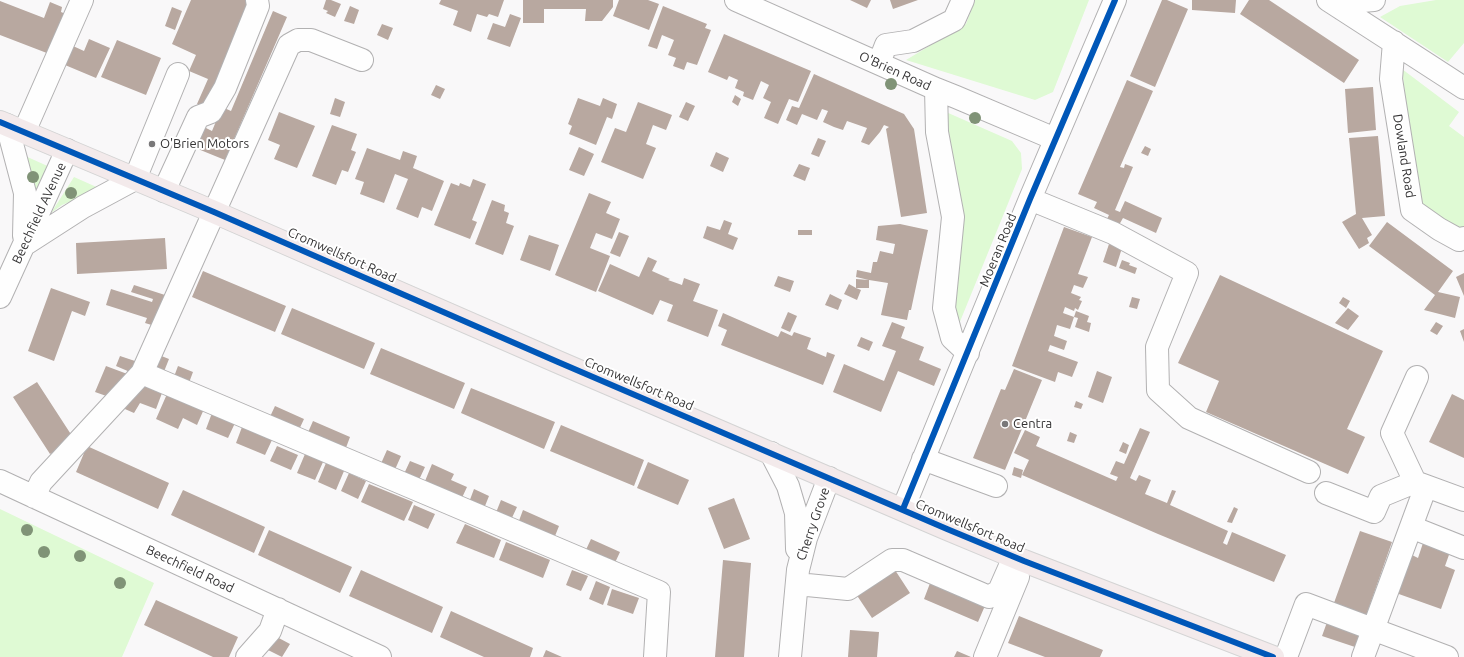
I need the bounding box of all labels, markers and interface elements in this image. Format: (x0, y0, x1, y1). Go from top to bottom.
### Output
street label: O'Brien Road (857, 48, 933, 94)
street label: Dowland Road (1390, 113, 1418, 199)
place label: O'Brien Motors (160, 136, 249, 152)
marker: O'Brien Motors (147, 139, 157, 149)
street label: Beechfield AVenue (9, 160, 69, 266)
street label: Moeran Road (976, 211, 1020, 289)
street label: Cromwellsfort Road (285, 224, 399, 286)
street label: Cromwellsfort Road (582, 354, 696, 414)
place label: Centra (1013, 416, 1052, 432)
marker: Centra (1000, 419, 1010, 429)
street label: Cherry Grove (793, 485, 833, 563)
street label: Cromwellsfort Road (913, 496, 1027, 556)
street label: Beechfield Road (144, 542, 236, 596)

